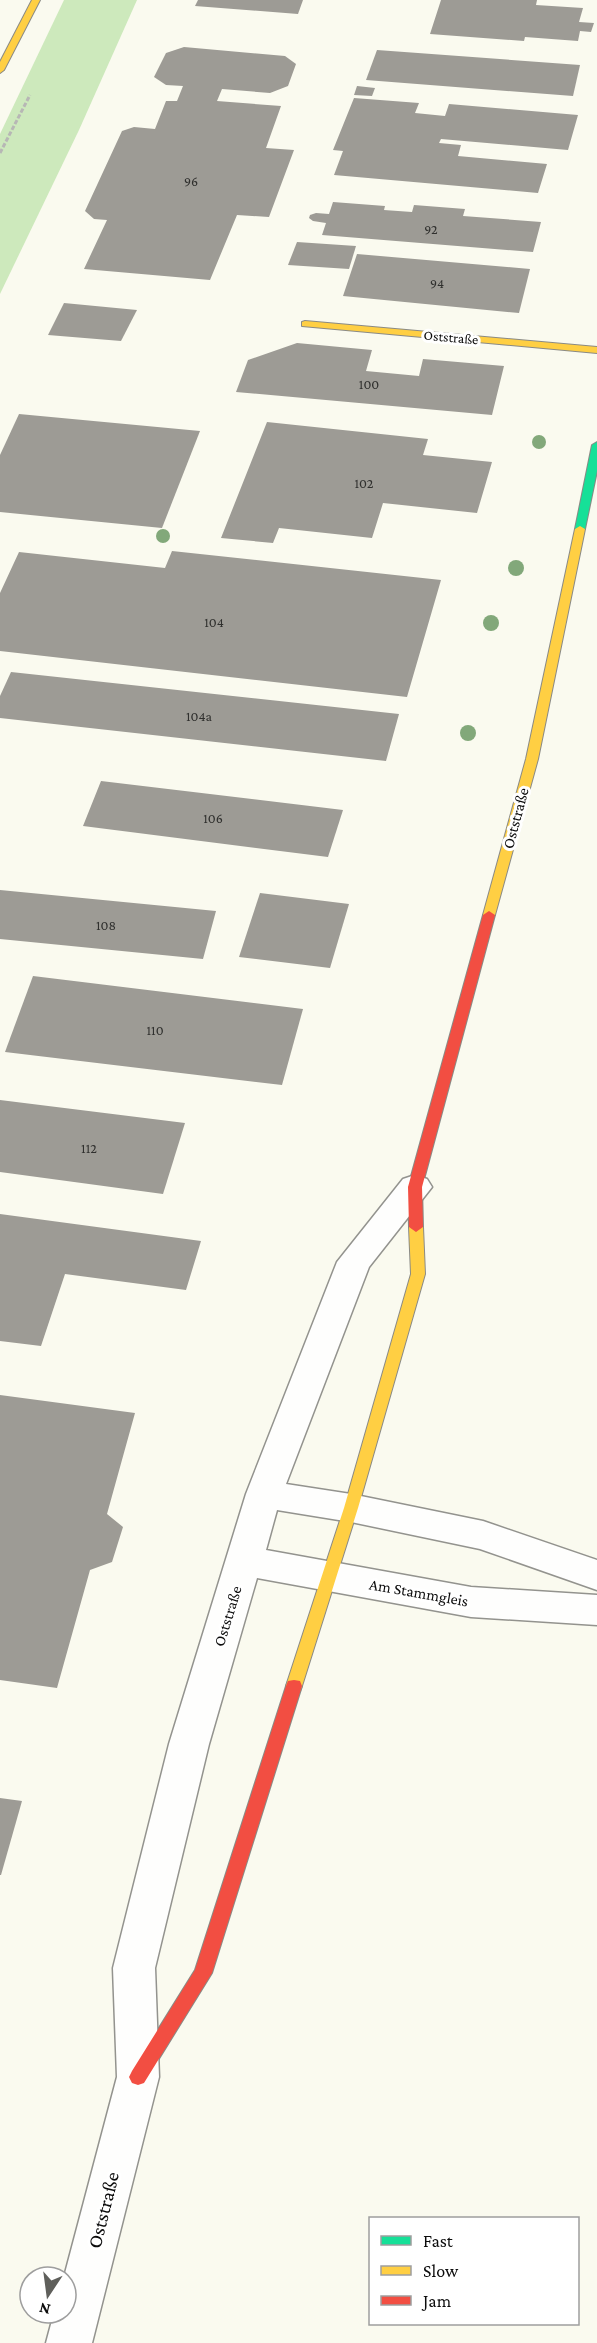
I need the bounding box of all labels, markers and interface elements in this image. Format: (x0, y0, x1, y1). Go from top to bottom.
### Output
house number: 96 (184, 173, 198, 189)
house number: 92 (424, 221, 438, 237)
house number: 94 (430, 275, 444, 291)
street label: Oststraße (423, 327, 479, 347)
house number: 100 (359, 376, 379, 392)
house number: 102 (354, 475, 374, 491)
house number: 104 (204, 614, 224, 630)
house number: 104a (186, 708, 213, 724)
street label: Oststraße (499, 786, 532, 850)
house number: 106 (203, 810, 223, 826)
house number: 108 (96, 917, 116, 933)
house number: 110 (146, 1022, 164, 1038)
house number: 112 (81, 1140, 97, 1156)
street label: Am Stammgleis (368, 1575, 470, 1611)
street label: Oststraße (210, 1584, 245, 1648)
street label: Oststraße (83, 2169, 123, 2251)
legend (369, 2217, 579, 2325)
text: Fast (423, 2231, 454, 2251)
text: Slow (423, 2261, 459, 2281)
north arrow (18, 2265, 78, 2325)
text: Jam (421, 2291, 452, 2311)
text: N (37, 2300, 52, 2319)

